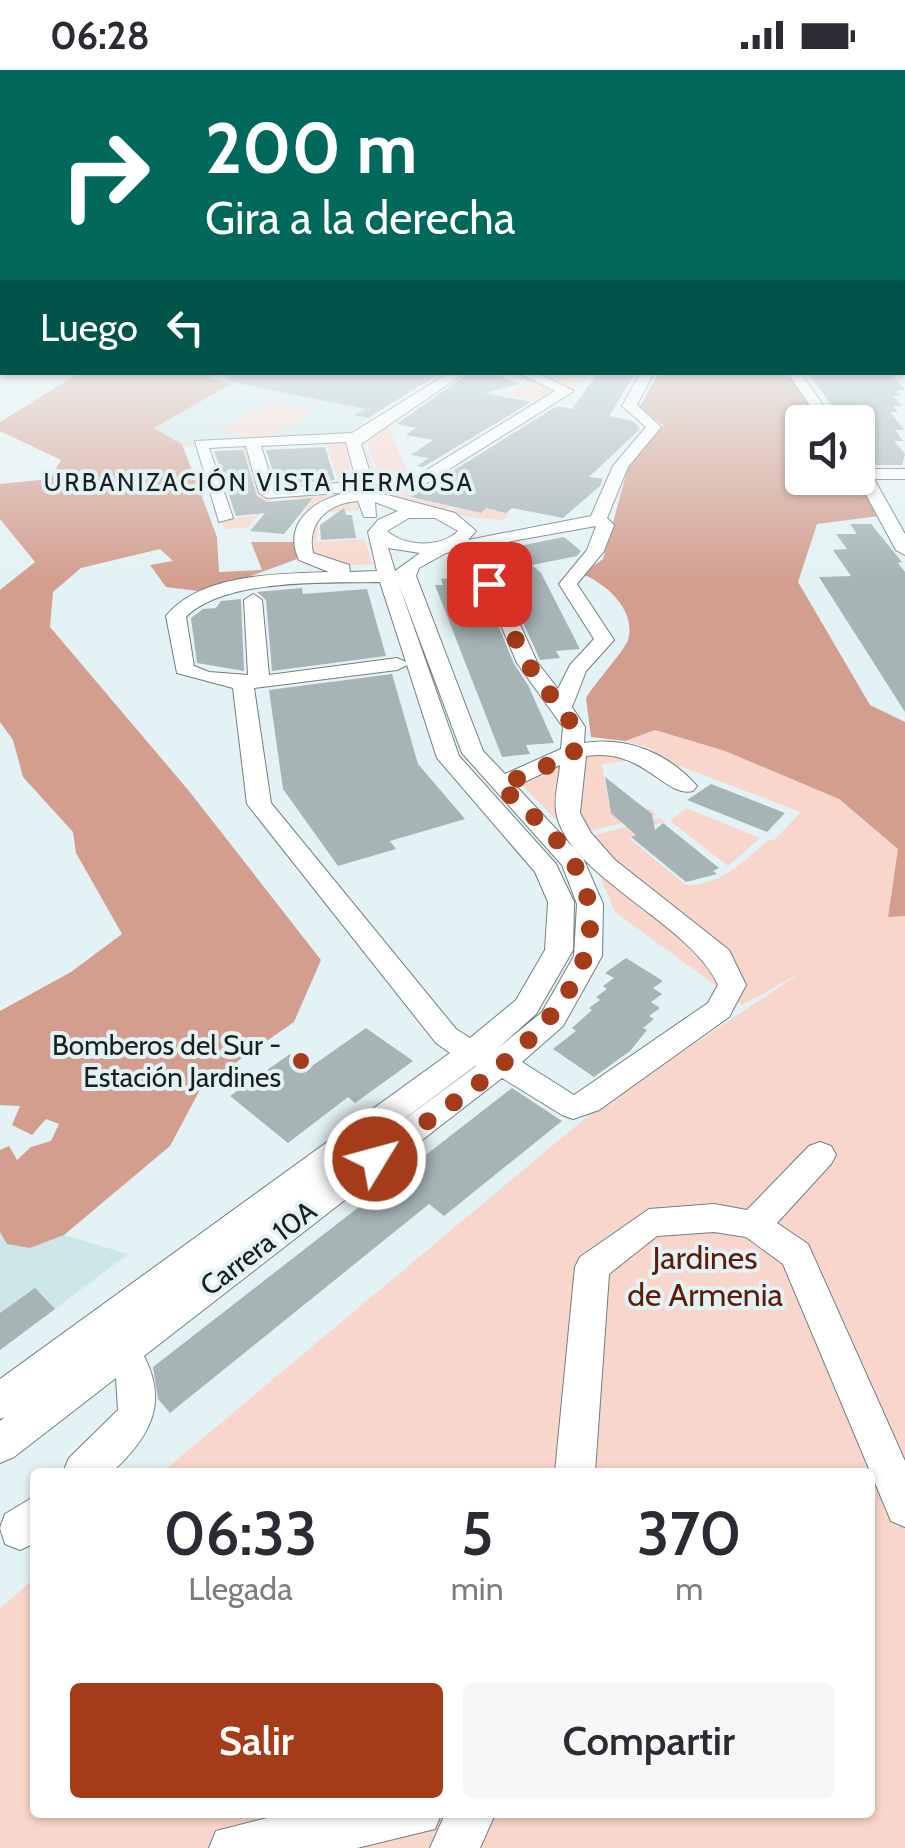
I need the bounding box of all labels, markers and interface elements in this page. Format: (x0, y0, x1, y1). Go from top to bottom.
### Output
text: 06:28 (50, 12, 150, 59)
text: 200 m (205, 105, 417, 191)
icon: right (40, 110, 170, 240)
text: Gira a la derecha (205, 191, 515, 245)
icon: left (158, 300, 213, 355)
text: Luego (40, 304, 138, 351)
map controls (785, 405, 875, 495)
button: sound (785, 405, 875, 495)
district label: URBANIZACIÓN VISTA HERMOSA (44, 467, 474, 497)
pin (447, 542, 532, 627)
icon: arrive (462, 557, 517, 612)
place label: Bomberos del Sur - Estación Jardines (52, 1028, 281, 1094)
marker: Bomberos del Sur - Estación Jardines (290, 1050, 312, 1072)
position arrow (323, 1107, 427, 1211)
street label: Carrera 10A (193, 1193, 323, 1303)
park label: Jardines de Armenia (627, 1238, 783, 1314)
text: 06:33 (164, 1497, 317, 1570)
text: 5 (461, 1497, 493, 1570)
text: 370 (637, 1497, 742, 1570)
text: Llegada (188, 1569, 293, 1608)
text: min (451, 1569, 504, 1608)
text: m (675, 1569, 703, 1608)
button: Salir (70, 1683, 443, 1798)
button: Compartir (463, 1683, 835, 1798)

